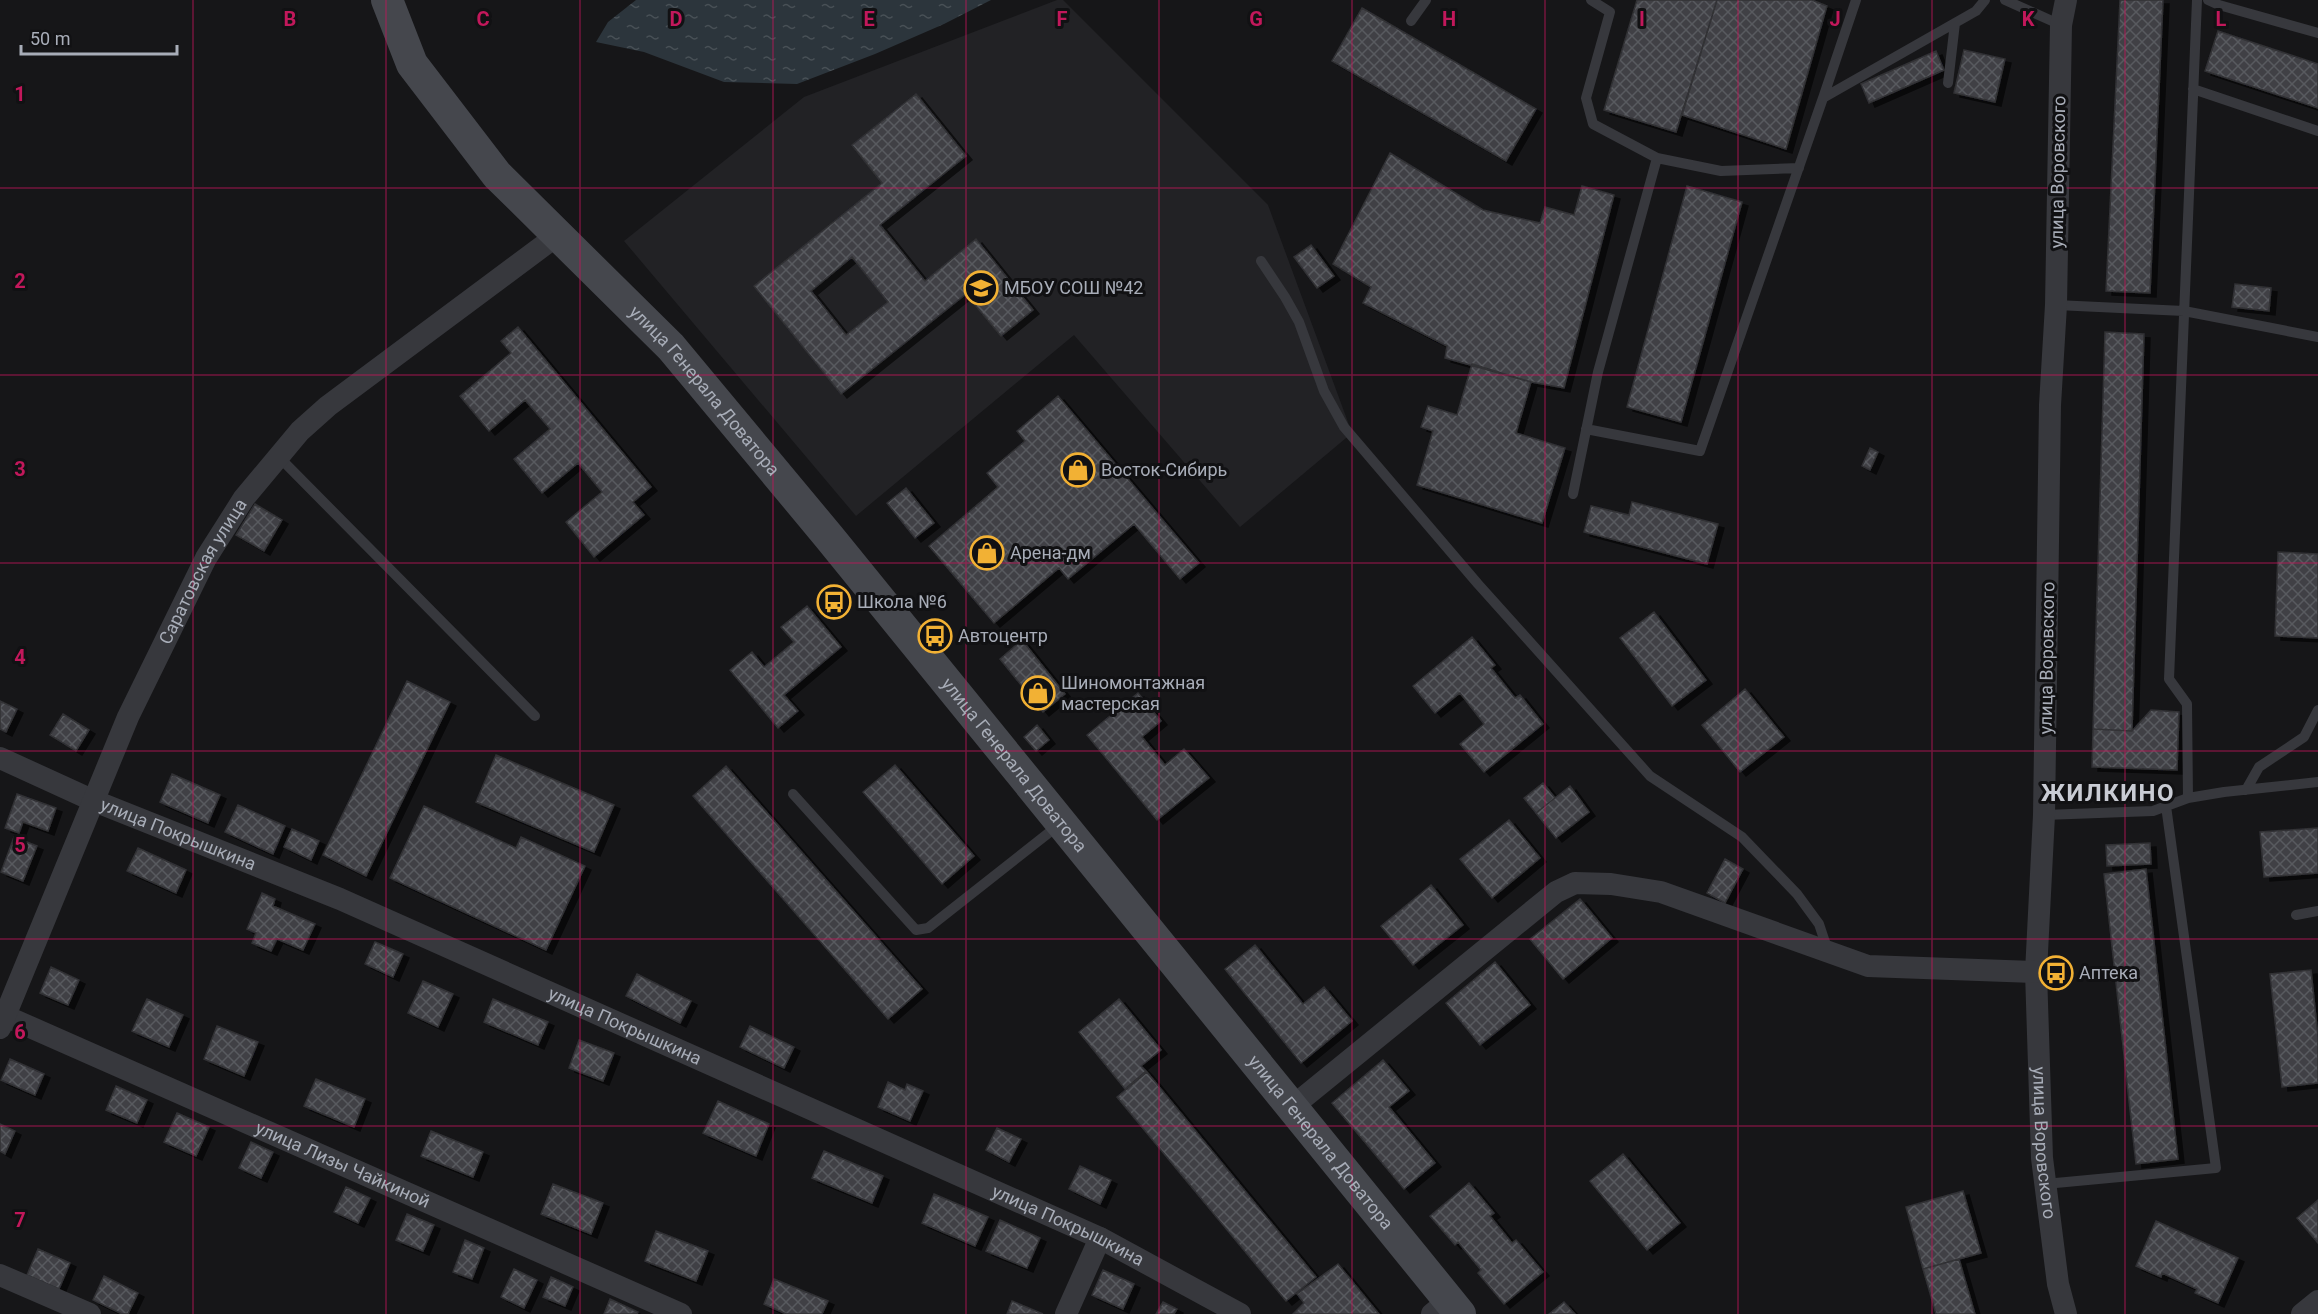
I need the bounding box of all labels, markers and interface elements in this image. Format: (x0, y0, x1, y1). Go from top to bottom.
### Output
text: B (284, 7, 296, 31)
text: C (476, 7, 490, 31)
text: D (670, 7, 683, 31)
text: E (863, 7, 875, 31)
text: F (1057, 7, 1068, 31)
text: G (1249, 7, 1263, 31)
text: H (1442, 7, 1456, 31)
text: I (1639, 7, 1645, 31)
text: J (1829, 7, 1841, 31)
text: K (2022, 7, 2035, 31)
text: L (2216, 7, 2227, 31)
scale bar (21, 18, 177, 56)
text: 50 m (30, 28, 70, 49)
text: 1 (14, 82, 26, 106)
street label: улица Воровского (2046, 95, 2069, 249)
text: 2 (14, 269, 26, 293)
school or university icon: МБОУ СОШ №42 (963, 270, 999, 306)
place label: МБОУ СОШ №42 (1004, 277, 1143, 298)
street label: улица Генерала Доватора (625, 301, 784, 480)
shop icon: Восток-Сибирь (1060, 452, 1096, 488)
text: 3 (14, 457, 26, 481)
place label: Восток-Сибирь (1101, 459, 1227, 480)
street label: Саратовская улица (154, 495, 251, 648)
shop icon: Арена-дм (969, 535, 1005, 571)
place label: Арена-дм (1010, 542, 1091, 563)
street label: улица Воровского (2035, 581, 2058, 735)
bus stop icon: Школа №6 (816, 584, 852, 620)
place label: Школа №6 (857, 591, 947, 612)
bus stop icon: Автоцентр (917, 618, 953, 654)
place label: Автоцентр (958, 625, 1048, 646)
text: 4 (14, 645, 26, 669)
place label: Шиномонтажная мастерская (1061, 672, 1205, 714)
street label: улица Генерала Доватора (938, 673, 1092, 856)
shop icon: Шиномонтажная мастерская (1020, 675, 1056, 711)
district label: ЖИЛКИНО (2041, 779, 2175, 807)
street label: улица Покрышкина (98, 793, 259, 874)
text: 5 (14, 833, 26, 857)
bus stop icon: Аптека (2038, 955, 2074, 991)
place label: Аптека (2079, 962, 2138, 983)
street label: улица Покрышкина (545, 982, 705, 1069)
text: 6 (14, 1020, 26, 1044)
street label: улица Генерала Доватора (1244, 1051, 1398, 1233)
street label: улица Воровского (2029, 1066, 2061, 1220)
street label: улица Лизы Чайкиной (252, 1117, 433, 1212)
street label: улица Покрышкина (989, 1180, 1148, 1270)
text: 7 (14, 1208, 26, 1232)

